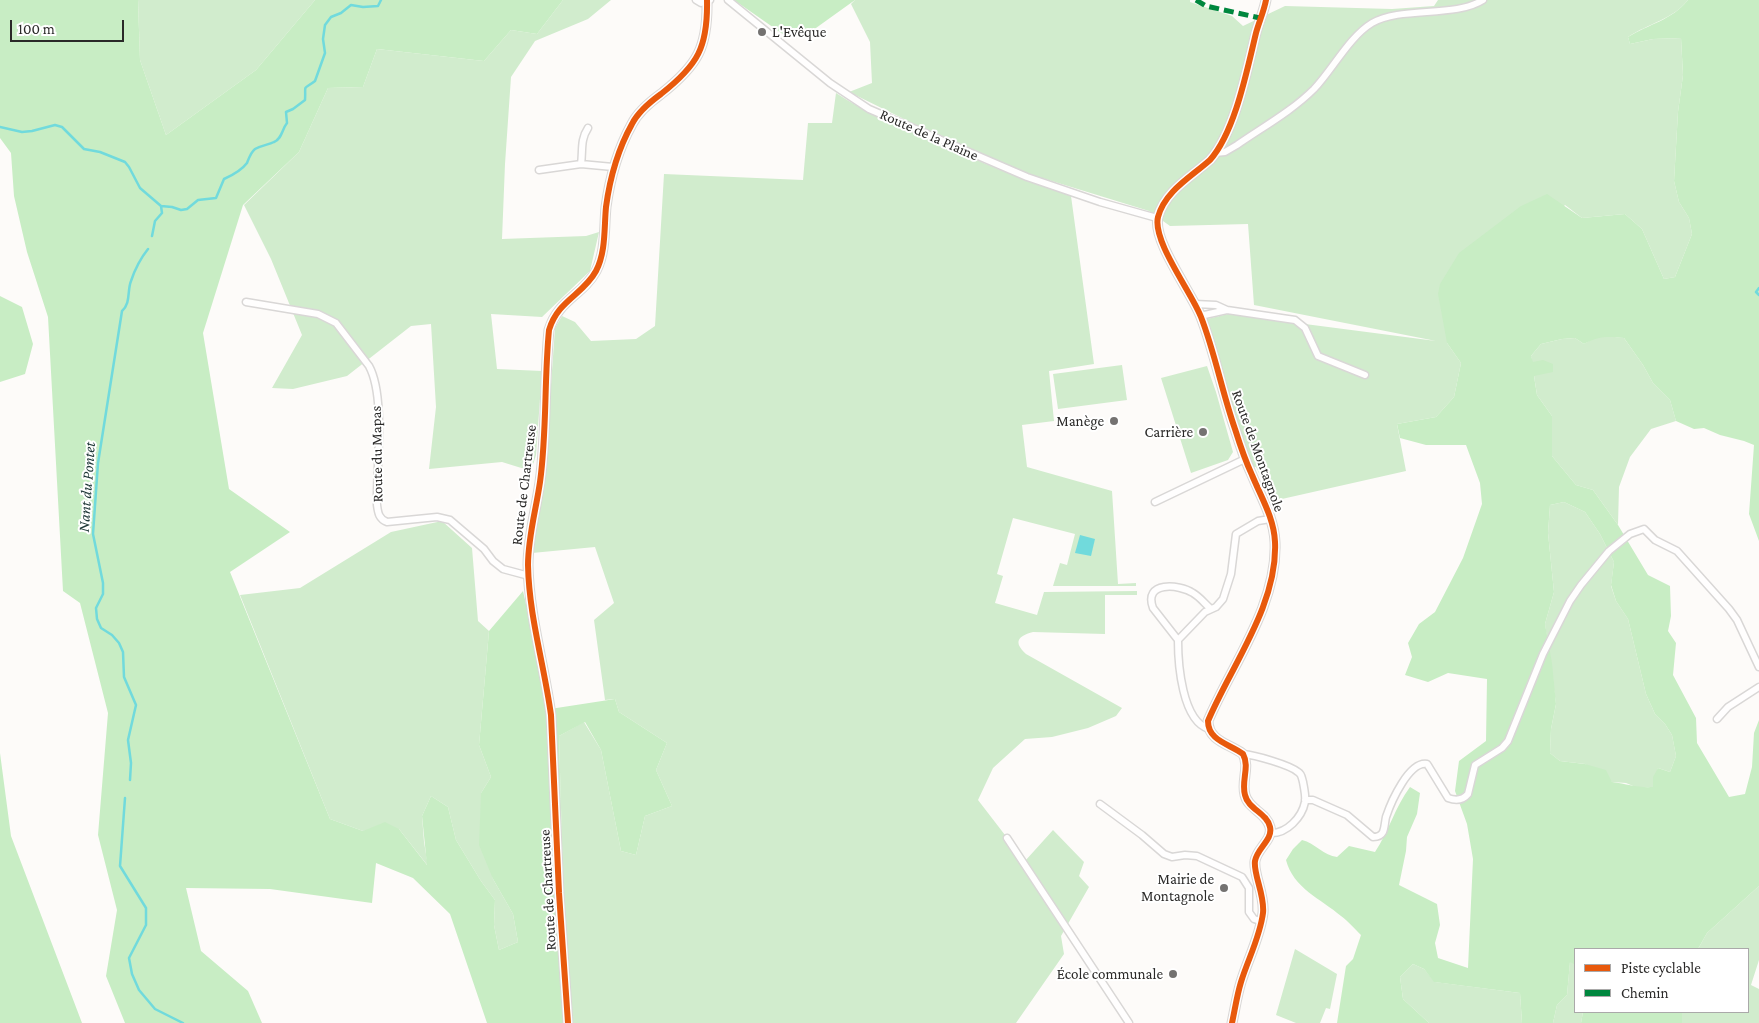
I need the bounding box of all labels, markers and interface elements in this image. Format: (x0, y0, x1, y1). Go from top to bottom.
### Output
scale bar (12, 10, 126, 42)
text: 100 m (18, 21, 55, 37)
place label: L'Evêque (772, 23, 826, 41)
marker: L'Evêque (756, 26, 768, 38)
street label: Route de la Plaine (877, 105, 981, 165)
street label: Route de Montagnole (1228, 388, 1288, 514)
street label: Route du Mapas (367, 406, 387, 502)
place label: Manège (1056, 412, 1104, 430)
marker: Manège (1108, 415, 1120, 427)
place label: Carrière (1144, 423, 1193, 441)
street label: Route de Chartreuse (508, 424, 540, 546)
marker: Carrière (1197, 426, 1209, 438)
water label: Nant du Pontet (74, 441, 100, 533)
street label: Route de Chartreuse (536, 829, 560, 951)
place label: Mairie de Montagnole (1141, 870, 1214, 905)
marker: Mairie de Montagnole (1218, 882, 1230, 894)
legend (1574, 948, 1749, 1013)
text: Piste cyclable (1621, 960, 1701, 976)
place label: École communale (1057, 965, 1163, 983)
marker: École communale (1167, 968, 1179, 980)
text: Chemin (1621, 985, 1669, 1001)

